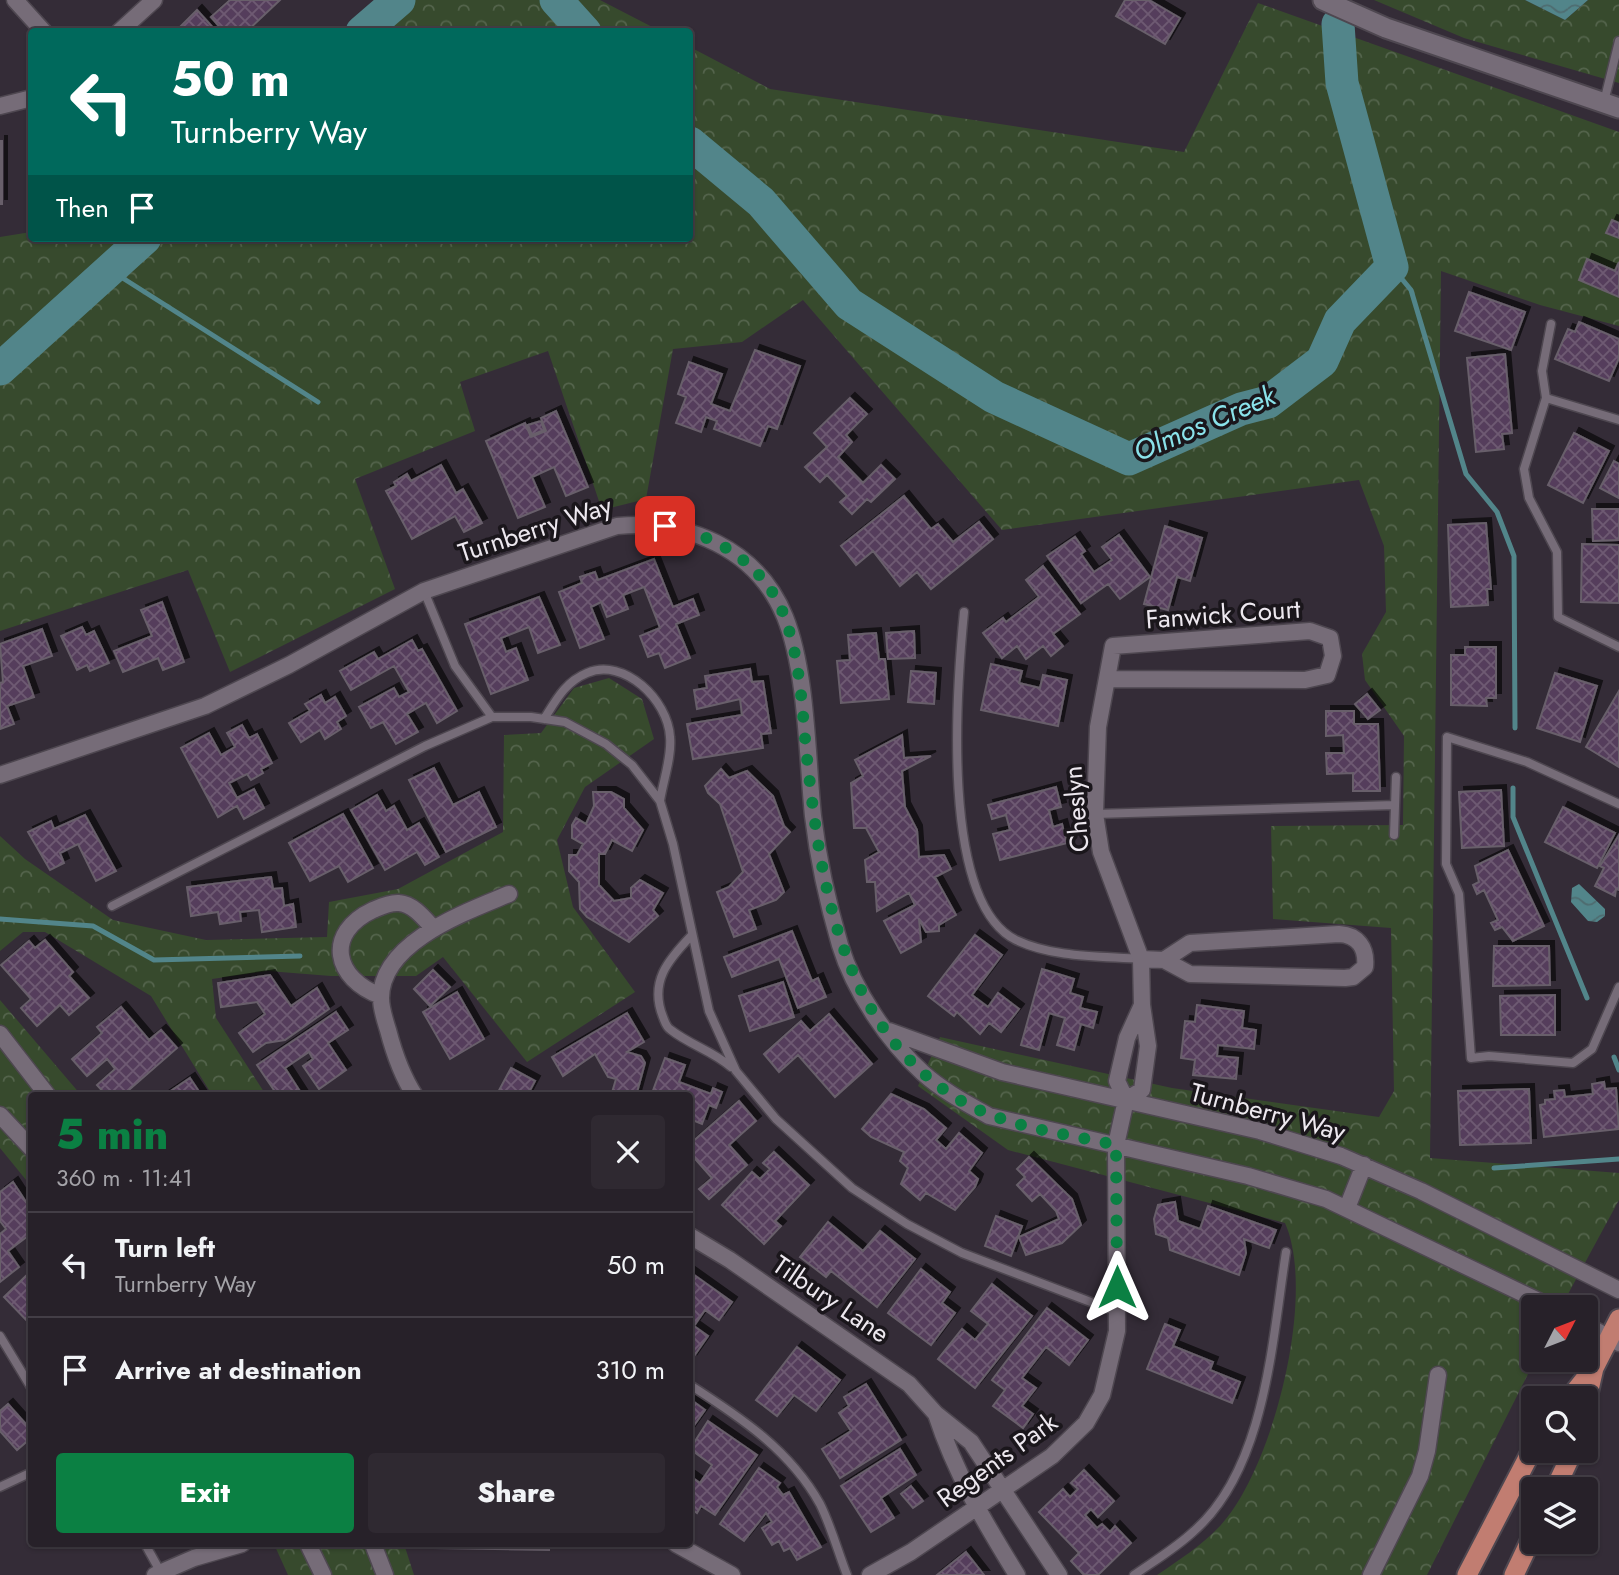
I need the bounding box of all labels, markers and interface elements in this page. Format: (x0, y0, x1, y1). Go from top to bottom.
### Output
text: 50 m (171, 44, 290, 114)
icon: left (56, 56, 147, 147)
text: Turnberry Way (171, 109, 367, 155)
text: Then (56, 189, 109, 227)
icon: arrive (123, 189, 161, 227)
water label: Olmos Creek (1127, 375, 1282, 472)
street label: Turnberry Way (453, 486, 617, 572)
pin (635, 496, 695, 556)
icon: arrive (646, 507, 684, 545)
street label: Fanwick Court (1144, 590, 1302, 638)
street label: Cheslyn (1053, 764, 1099, 854)
street label: Turnberry Way (1186, 1073, 1350, 1151)
text: 5 min (56, 1104, 168, 1165)
button: close (591, 1115, 665, 1189)
text: 360 m · 11:41 (56, 1161, 193, 1195)
text: Turn left (115, 1229, 215, 1267)
icon: left (56, 1246, 94, 1284)
text: 50 m (607, 1246, 665, 1284)
street label: Tilbury Lane (765, 1246, 897, 1352)
position arrow (1080, 1250, 1154, 1324)
text: Turnberry Way (115, 1267, 256, 1301)
north arrow (1521, 1295, 1598, 1372)
map controls (1521, 1295, 1598, 1554)
icon: arrive (56, 1351, 94, 1389)
text: Arrive at destination (115, 1351, 362, 1389)
text: 310 m (595, 1351, 665, 1389)
button: search (1521, 1386, 1598, 1463)
street label: Regents Park (929, 1403, 1066, 1517)
button: Exit (56, 1453, 354, 1533)
button: Share (368, 1453, 665, 1533)
button: layers (1521, 1477, 1598, 1554)

